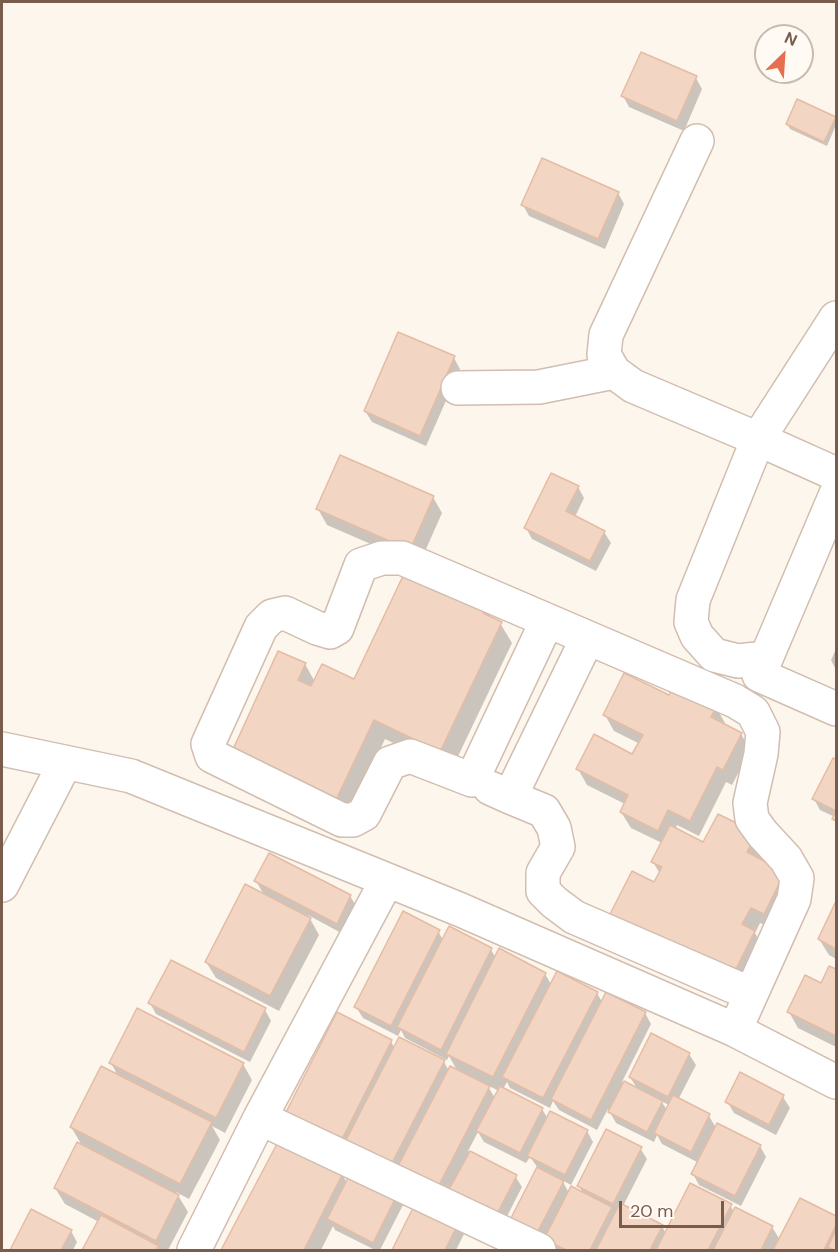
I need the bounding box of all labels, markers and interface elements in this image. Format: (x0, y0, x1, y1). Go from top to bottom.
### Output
north arrow (754, 24, 814, 84)
text: N (781, 27, 801, 51)
scale bar (622, 1189, 727, 1227)
text: 20 m (630, 1199, 673, 1223)

